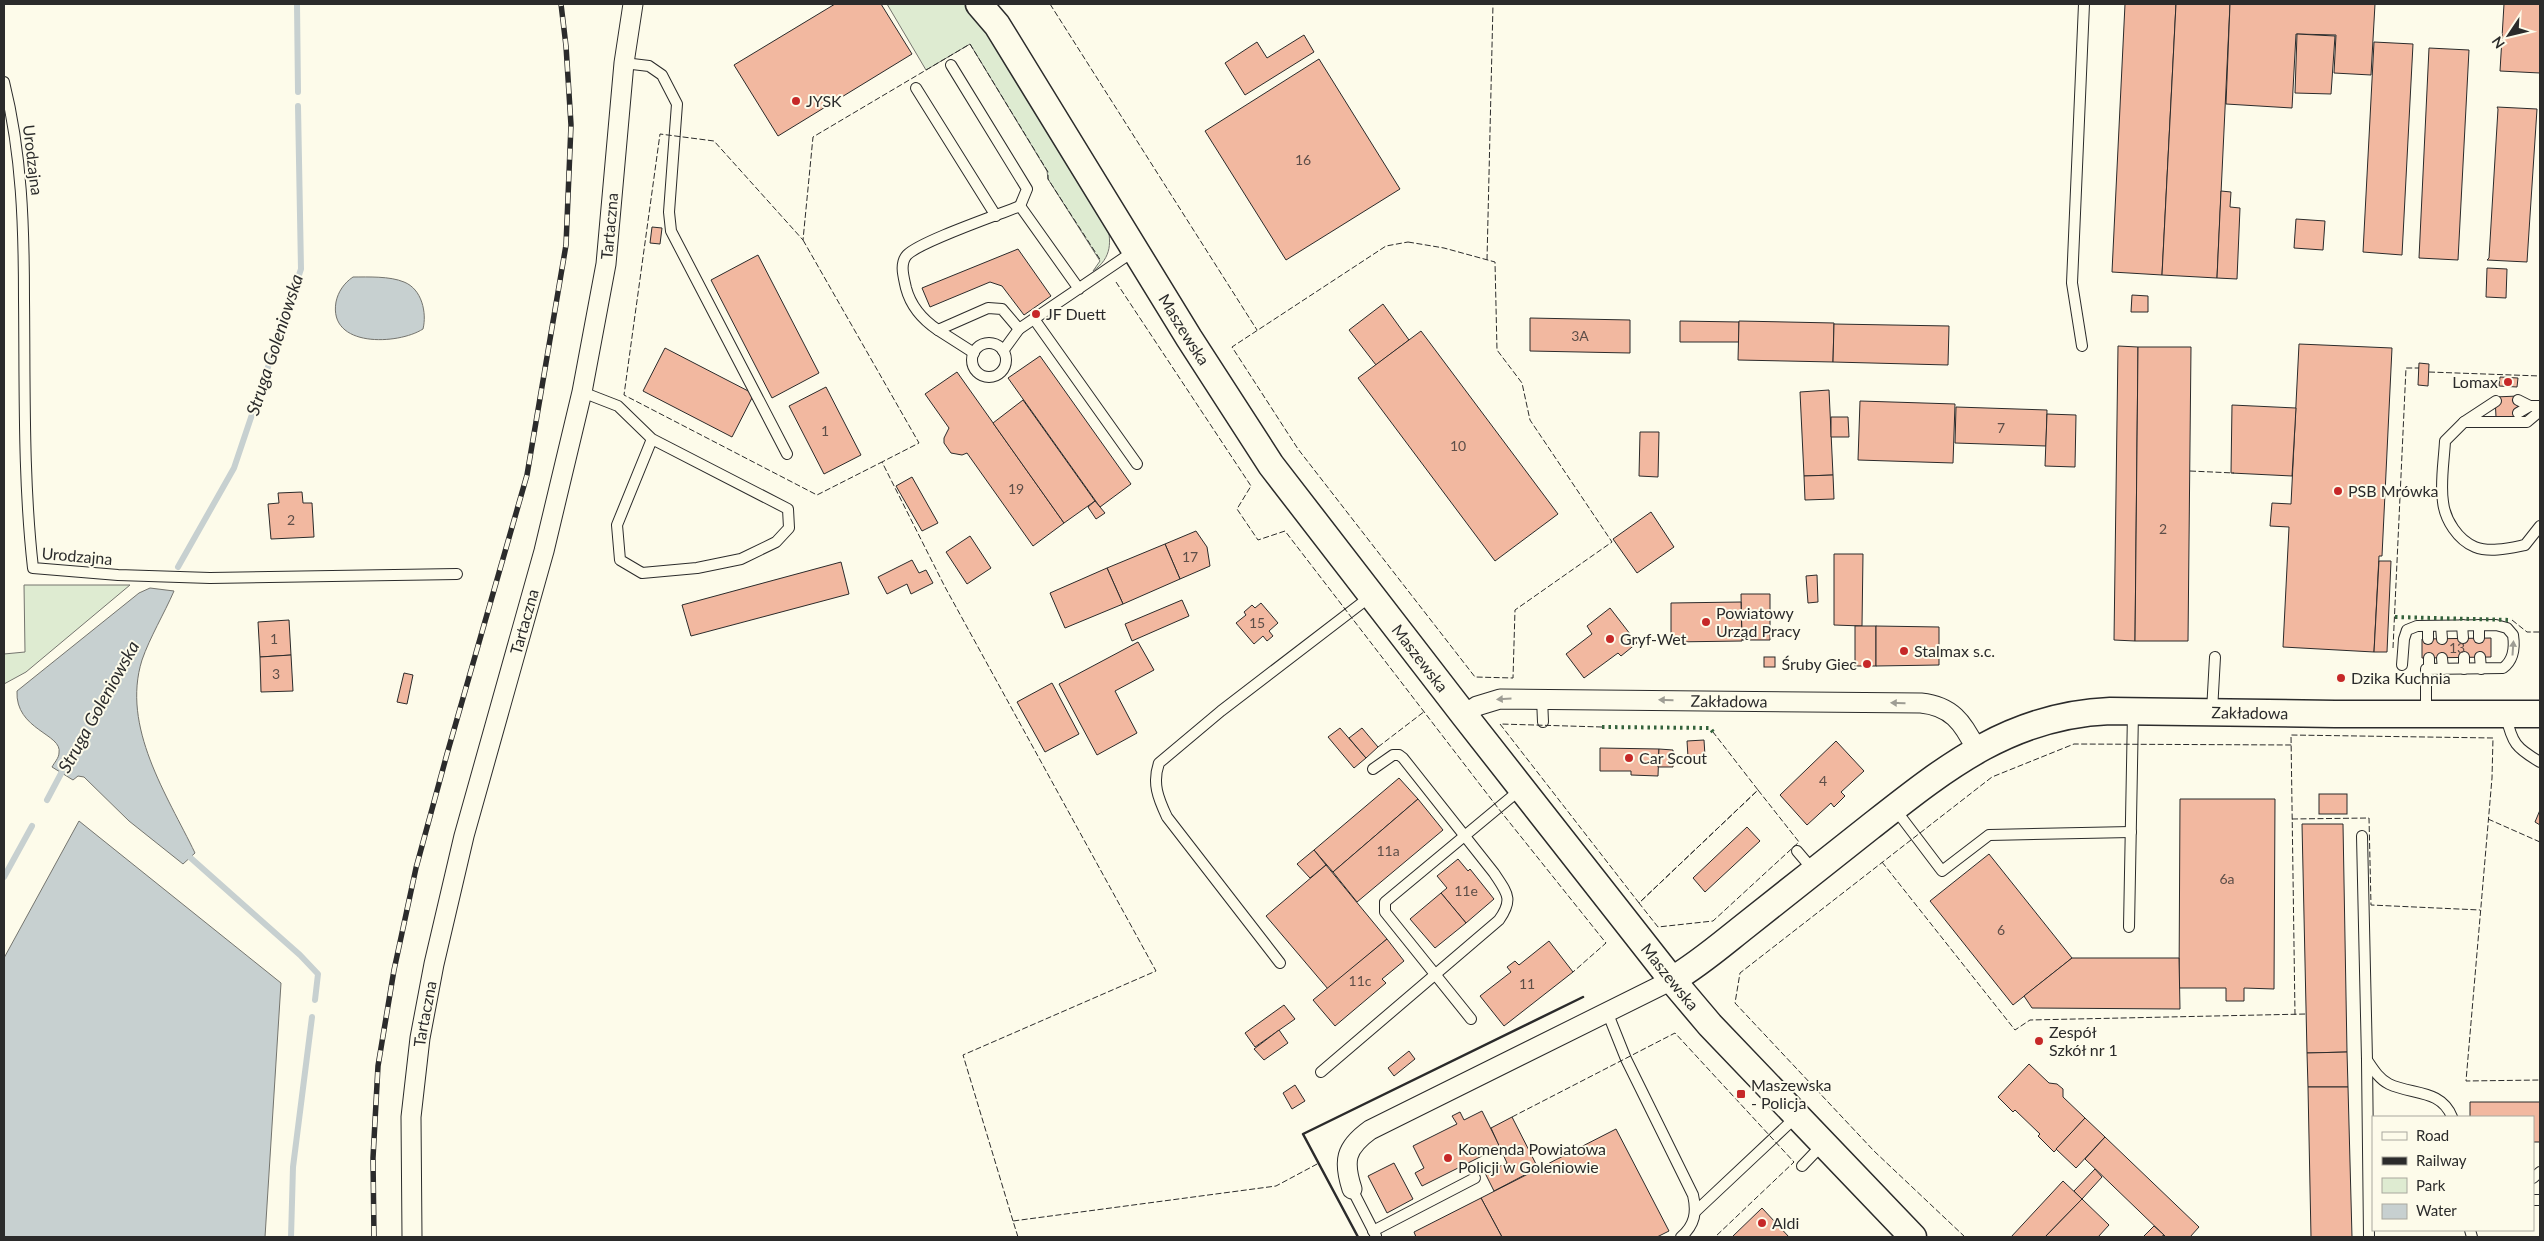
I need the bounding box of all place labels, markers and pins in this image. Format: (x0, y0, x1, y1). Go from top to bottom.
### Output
place label: JYSK (806, 91, 842, 110)
marker: JYSK (790, 95, 802, 107)
place label: JF Duett (1046, 304, 1106, 323)
marker: JF Duett (1030, 308, 1042, 320)
place label: Lomax (2452, 372, 2498, 391)
marker: Lomax (2502, 376, 2514, 388)
place label: PSB Mrówka (2348, 481, 2439, 500)
marker: PSB Mrówka (2332, 485, 2344, 497)
place label: Powiatowy Urząd Pracy (1716, 603, 1801, 640)
marker: Powiatowy Urząd Pracy (1700, 616, 1712, 628)
place label: Gryf-Wet (1620, 629, 1687, 648)
marker: Gryf-Wet (1604, 633, 1616, 645)
place label: Stalmax s.c. (1914, 641, 1995, 660)
marker: Stalmax s.c. (1898, 645, 1910, 657)
place label: Śruby Giec (1781, 654, 1857, 673)
marker: Śruby Giec (1861, 658, 1873, 670)
place label: Dzika Kuchnia (2351, 668, 2451, 687)
marker: Dzika Kuchnia (2335, 672, 2347, 684)
place label: Car Scout (1639, 748, 1707, 767)
marker: Car Scout (1623, 752, 1635, 764)
place label: Zespół Szkół nr 1 (2049, 1022, 2118, 1059)
marker: Zespół Szkół nr 1 (2033, 1035, 2045, 1047)
place label: Maszewska - Policja (1751, 1075, 1831, 1112)
marker: Maszewska - Policja (1735, 1088, 1747, 1100)
place label: Komenda Powiatowa Policji w Goleniowie (1458, 1139, 1606, 1176)
marker: Komenda Powiatowa Policji w Goleniowie (1442, 1152, 1454, 1164)
place label: Aldi (1772, 1213, 1799, 1232)
marker: Aldi (1756, 1217, 1768, 1229)

